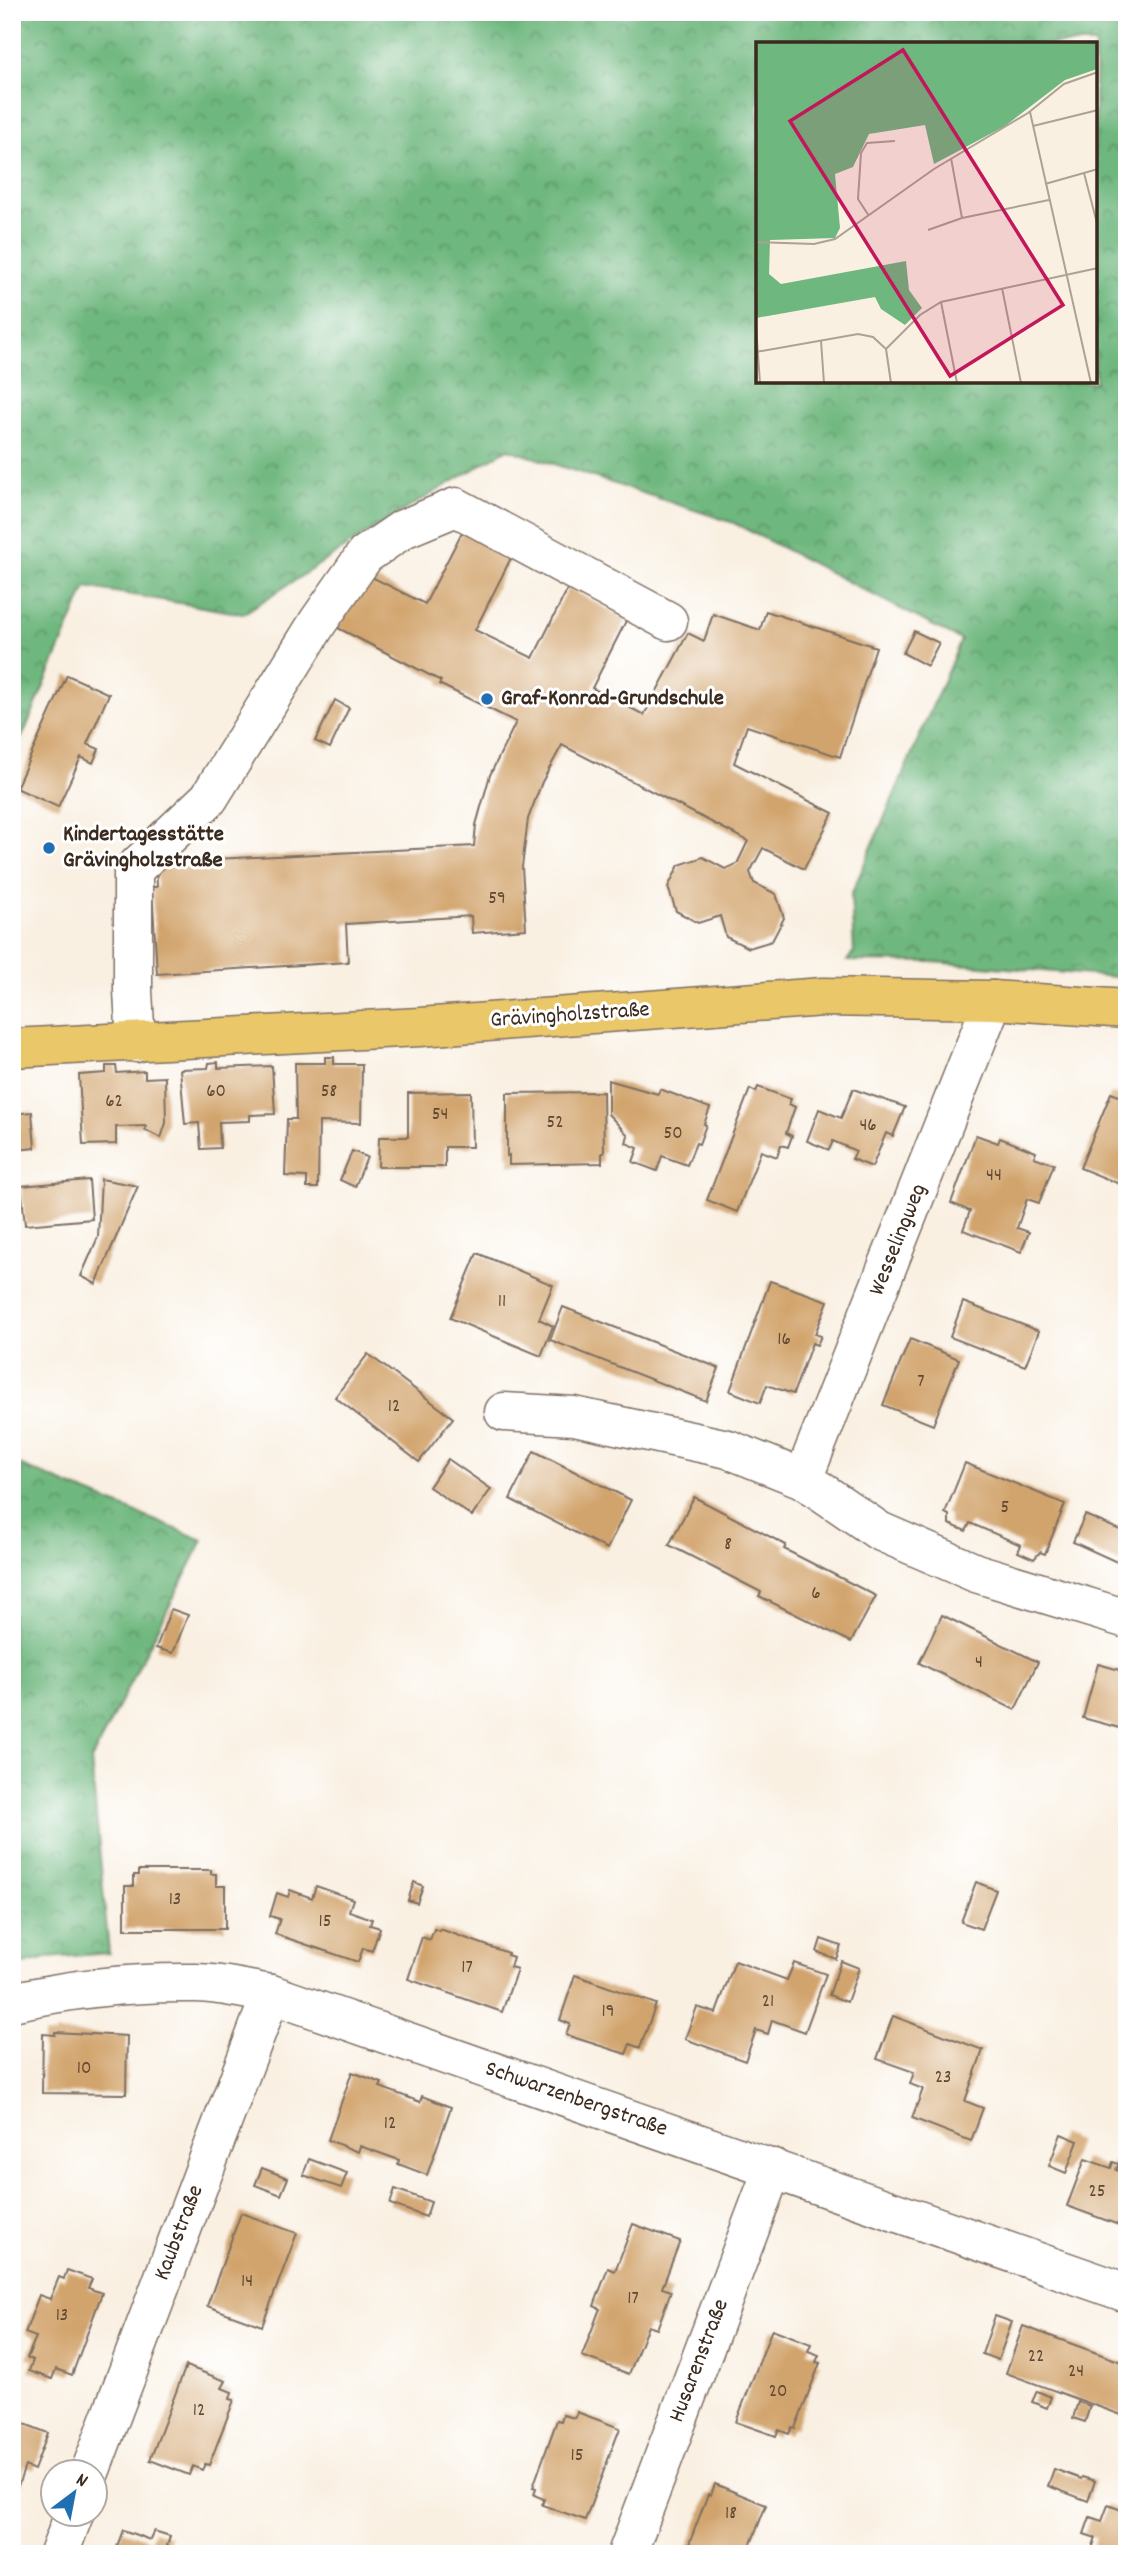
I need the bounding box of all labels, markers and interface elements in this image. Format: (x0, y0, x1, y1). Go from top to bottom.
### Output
inset map (756, 42, 1097, 383)
place label: Graf-Konrad-Grundschule (501, 683, 724, 716)
marker: Graf-Konrad-Grundschule (479, 691, 495, 707)
place label: Kindertagesstätte Grävingholzstraße (63, 819, 224, 878)
marker: Kindertagesstätte Grävingholzstraße (41, 840, 57, 856)
house number: 59 (488, 886, 506, 913)
street label: Grävingholzstraße (489, 994, 651, 1038)
house number: 60 (206, 1079, 226, 1106)
house number: 58 (321, 1079, 337, 1106)
house number: 62 (105, 1089, 123, 1116)
house number: 54 (432, 1102, 448, 1129)
house number: 52 (546, 1110, 564, 1137)
house number: 46 (859, 1113, 877, 1140)
house number: 50 (663, 1121, 683, 1148)
house number: 44 (986, 1163, 1002, 1190)
street label: Wesselingweg (862, 1179, 936, 1301)
house number: 11 (498, 1289, 506, 1316)
house number: 16 (777, 1327, 791, 1354)
house number: 7 (917, 1369, 925, 1396)
house number: 12 (388, 1394, 400, 1421)
house number: 5 (1001, 1495, 1009, 1522)
house number: 8 (724, 1532, 732, 1559)
house number: 6 (811, 1581, 821, 1608)
house number: 4 (975, 1650, 983, 1677)
house number: 13 (169, 1887, 181, 1914)
house number: 15 (319, 1909, 331, 1936)
house number: 17 (461, 1955, 473, 1982)
house number: 21 (762, 1989, 774, 2016)
house number: 19 (602, 1999, 614, 2026)
street label: Schwarzenbergstraße (480, 2053, 672, 2147)
house number: 10 (77, 2056, 91, 2083)
house number: 23 (935, 2065, 951, 2092)
house number: 12 (384, 2111, 396, 2138)
house number: 25 (1088, 2179, 1106, 2206)
street label: Kaubstraße (147, 2180, 213, 2286)
house number: 14 (241, 2269, 253, 2296)
house number: 17 (627, 2286, 639, 2313)
street label: Husarenstraße (661, 2294, 739, 2428)
house number: 13 (56, 2303, 68, 2330)
house number: 22 (1028, 2344, 1044, 2371)
house number: 24 (1068, 2359, 1084, 2386)
house number: 20 (769, 2379, 787, 2406)
house number: 12 (193, 2398, 205, 2425)
house number: 15 (571, 2443, 583, 2470)
north arrow (38, 2458, 108, 2528)
text: N (70, 2468, 92, 2495)
house number: 18 (725, 2501, 737, 2528)

